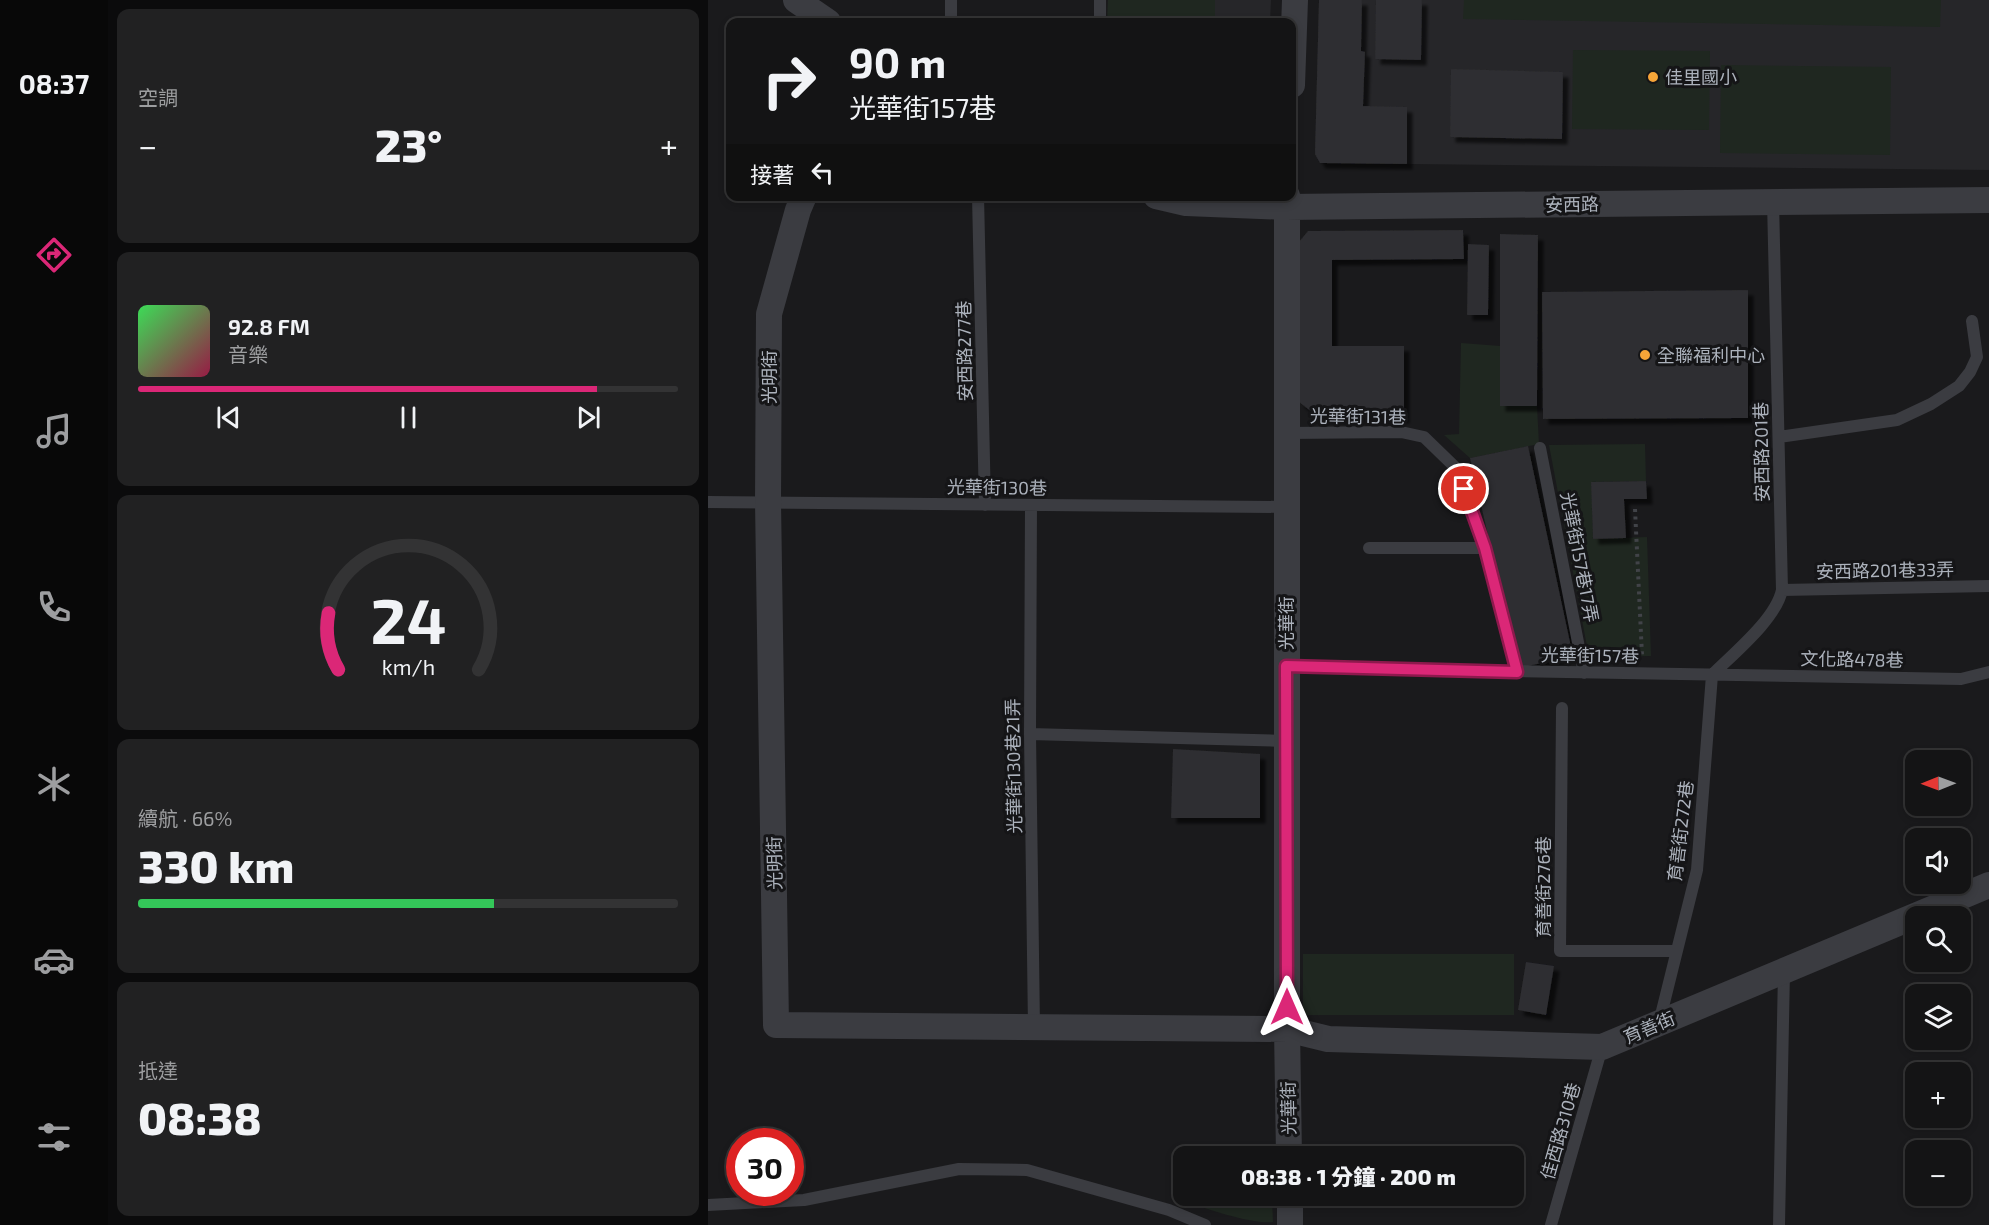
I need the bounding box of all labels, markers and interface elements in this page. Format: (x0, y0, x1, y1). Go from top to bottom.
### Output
text: 90 m (849, 36, 946, 86)
icon: right (750, 42, 828, 120)
place label: 佳里國小 (1665, 66, 1737, 88)
text: 08:37 (19, 67, 89, 99)
marker: 佳里國小 (1646, 70, 1660, 84)
text: 空調 (138, 85, 178, 109)
text: 光華街157巷 (849, 91, 996, 123)
text: 23° (375, 117, 442, 171)
text: − (138, 125, 157, 165)
text: + (660, 125, 678, 165)
icon: left (806, 156, 839, 189)
text: 接著 (750, 161, 794, 187)
street label: 安西路 (1545, 193, 1599, 215)
icon: directions (33, 234, 75, 276)
street label: 安西路277巷 (952, 301, 976, 401)
text: 92.8 FM (228, 313, 310, 339)
text: 音樂 (228, 342, 268, 366)
place label: 全聯福利中心 (1657, 344, 1765, 366)
marker: 全聯福利中心 (1638, 348, 1652, 362)
street label: 光明街 (758, 350, 780, 404)
icon: previous (212, 401, 245, 434)
icon: pause (392, 401, 425, 434)
icon: next (572, 401, 605, 434)
street label: 安西路201巷 (1749, 402, 1773, 502)
street label: 光華街131巷 (1310, 404, 1406, 428)
icon: music (33, 410, 75, 452)
pin (1438, 463, 1489, 514)
icon: arrive (1447, 472, 1480, 505)
street label: 光華街130巷 (947, 475, 1047, 499)
street label: 光華街157巷17弄 (1557, 490, 1603, 624)
street label: 安西路201巷33弄 (1816, 558, 1954, 582)
text: 24 (370, 582, 446, 657)
icon: phone (33, 586, 75, 628)
street label: 光華街 (1275, 596, 1297, 650)
street label: 光華街157巷 (1541, 643, 1639, 667)
street label: 文化路478巷 (1800, 647, 1904, 671)
text: km/h (381, 654, 435, 679)
street label: 光華街130巷21弄 (1001, 698, 1025, 834)
north arrow (1905, 750, 1971, 816)
map controls (1905, 750, 1971, 1206)
icon: climate (33, 763, 75, 805)
street label: 育善街272巷 (1663, 779, 1697, 883)
text: 續航 · 66% (138, 806, 232, 830)
button: sound (1905, 828, 1971, 894)
street label: 光明街 (763, 836, 785, 890)
street label: 育善街276巷 (1532, 836, 1554, 938)
text: 330 km (138, 838, 294, 892)
button: search (1905, 906, 1971, 972)
icon: car (33, 939, 75, 981)
position arrow (1255, 975, 1319, 1039)
button: layers (1905, 984, 1971, 1050)
street label: 育善街 (1620, 1006, 1678, 1048)
text: 抵達 (138, 1058, 178, 1082)
button: + (1905, 1062, 1971, 1128)
street label: 佳西路310巷 (1536, 1080, 1584, 1182)
street label: 光華街 (1277, 1081, 1299, 1135)
text: 08:38 (138, 1090, 262, 1144)
icon: filters (33, 1116, 75, 1158)
speed limit sign: 30 (726, 1128, 804, 1206)
button: − (1905, 1140, 1971, 1206)
text: 08:38 · 1 分鐘 · 200 m (1241, 1163, 1456, 1189)

